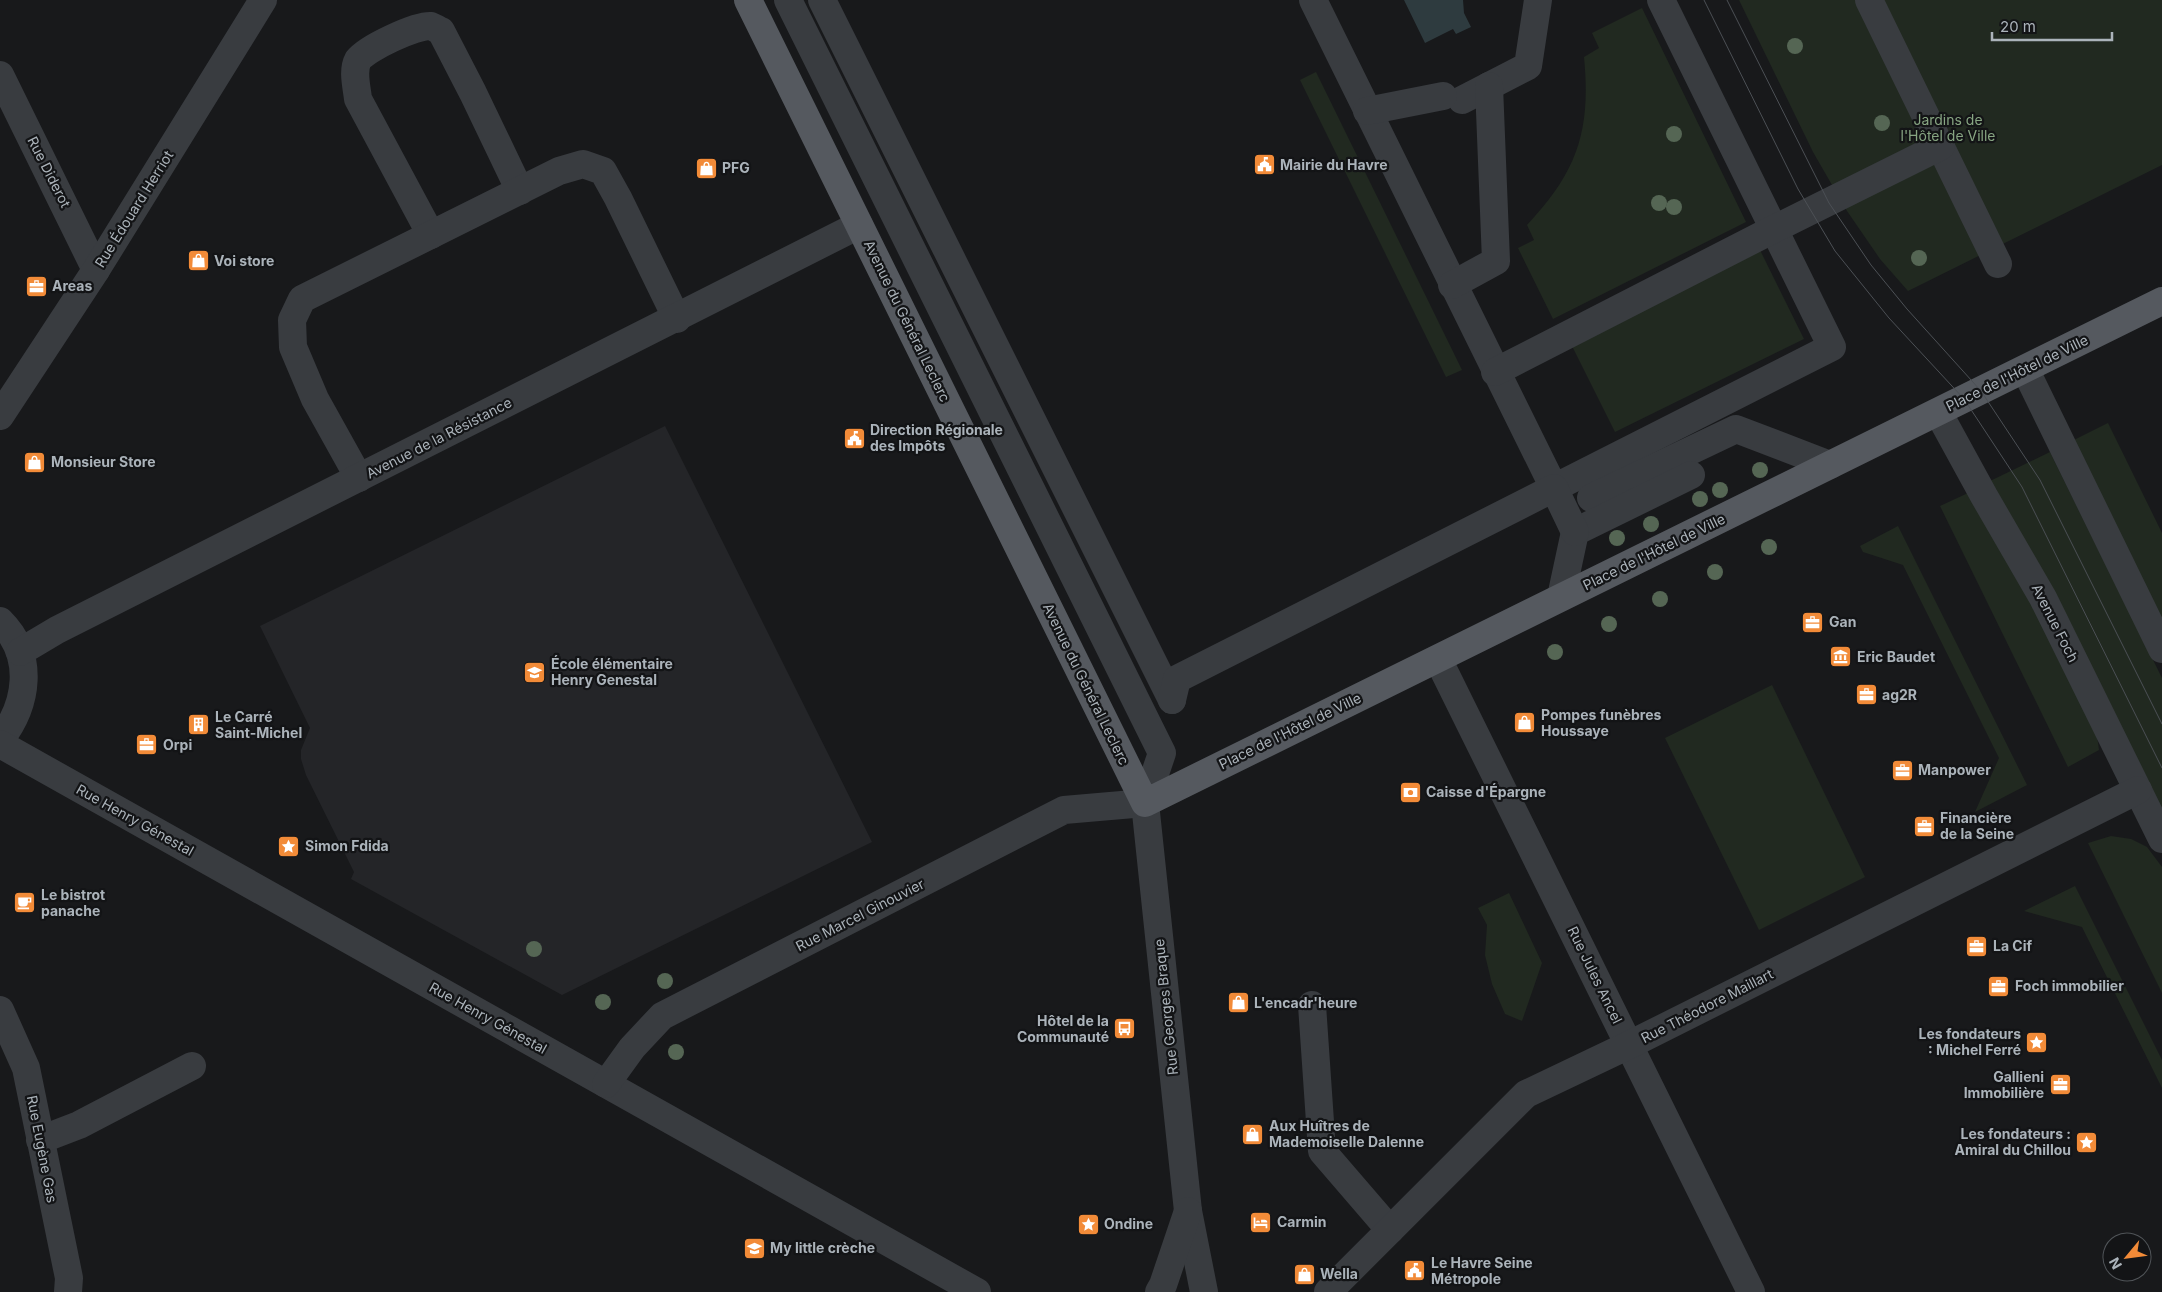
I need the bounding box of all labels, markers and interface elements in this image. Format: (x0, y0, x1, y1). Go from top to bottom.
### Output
scale bar (1992, 10, 2112, 42)
text: 20 m (2000, 17, 2036, 36)
park label: Jardins de l'Hôtel de Ville (1901, 111, 1996, 144)
street label: Rue Diderot (24, 133, 75, 211)
street label: Rue Édouard Herriot (91, 147, 177, 270)
public building icon: Mairie du Havre (1252, 153, 1276, 177)
shop icon: PFG (694, 156, 718, 180)
place label: Mairie du Havre (1280, 156, 1388, 173)
place label: PFG (722, 159, 750, 176)
street label: Avenue du Général Leclerc (861, 237, 954, 405)
shop icon: Voi store (186, 249, 210, 273)
place label: Voi store (214, 252, 274, 269)
office icon: Areas (24, 274, 48, 298)
place label: Areas (52, 277, 92, 294)
street label: Place de l'Hôtel de Ville (1943, 331, 2091, 414)
street label: Avenue de la Résistance (363, 393, 514, 482)
place label: Direction Régionale des Impôts (870, 421, 1003, 454)
public building icon: Direction Régionale des Impôts (842, 426, 866, 450)
shop icon: Monsieur Store (23, 450, 47, 474)
place label: Monsieur Store (51, 453, 156, 470)
street label: Place de l'Hôtel de Ville (1580, 510, 1728, 593)
street label: Avenue Foch (2028, 581, 2082, 665)
street label: Avenue du Général Leclerc (1040, 600, 1133, 768)
office icon: Gan (1801, 610, 1825, 634)
place label: Gan (1829, 613, 1856, 630)
museum icon: Eric Baudet (1829, 645, 1853, 669)
place label: Eric Baudet (1857, 648, 1935, 665)
place label: École élémentaire Henry Genestal (551, 654, 673, 688)
school or university icon: École élémentaire Henry Genestal (523, 660, 547, 684)
office icon: ag2R (1854, 683, 1878, 707)
place label: ag2R (1882, 686, 1917, 703)
street label: Place de l'Hôtel de Ville (1216, 689, 1364, 772)
place label: Pompes funèbres Houssaye (1541, 706, 1662, 739)
place label: Le Carré Saint-Michel (215, 708, 302, 741)
shop icon: Pompes funèbres Houssaye (1513, 711, 1537, 735)
building icon: Le Carré Saint-Michel (187, 713, 211, 737)
office icon: Orpi (135, 733, 159, 757)
place label: Orpi (163, 736, 192, 753)
office icon: Manpower (1890, 758, 1914, 782)
place label: Manpower (1918, 761, 1991, 778)
street label: Rue Henry Génestal (73, 780, 197, 859)
bank icon: Caisse d'Épargne (1398, 780, 1422, 804)
place label: Caisse d'Épargne (1426, 782, 1546, 800)
place label: Financière de la Seine (1940, 809, 2014, 842)
office icon: Financière de la Seine (1912, 814, 1936, 838)
place icon: Simon Fdida (277, 834, 301, 858)
place label: Simon Fdida (305, 837, 389, 854)
street label: Rue Marcel Ginouvier (793, 875, 927, 954)
place label: Le bistrot panache (41, 886, 105, 919)
cafe icon: Le bistrot panache (13, 891, 37, 915)
street label: Rue Jules Ancel (1565, 923, 1626, 1026)
office icon: La Cif (1965, 934, 1989, 958)
place label: La Cif (1993, 937, 2033, 954)
street label: Rue Georges Braque (1150, 938, 1181, 1076)
street label: Rue Théodore Maillart (1638, 965, 1776, 1046)
office icon: Foch immobilier (1987, 974, 2011, 998)
place label: Foch immobilier (2015, 977, 2124, 994)
street label: Rue Henry Génestal (426, 978, 550, 1057)
shop icon: L'encadr'heure (1226, 991, 1250, 1015)
place label: L'encadr'heure (1254, 994, 1357, 1011)
place label: Hôtel de la Communauté (1017, 1012, 1109, 1045)
bus stop icon: Hôtel de la Communauté (1113, 1017, 1137, 1041)
place label: Les fondateurs : Michel Ferré (1918, 1025, 2021, 1058)
place icon: Les fondateurs : Michel Ferré (2025, 1030, 2049, 1054)
place label: Gallieni Immobilière (1964, 1068, 2044, 1101)
office icon: Gallieni Immobilière (2048, 1073, 2072, 1097)
street label: Rue Eugène Gas (24, 1094, 61, 1204)
place label: Aux Huîtres de Mademoiselle Dalenne (1269, 1117, 1424, 1150)
shop icon: Aux Huîtres de Mademoiselle Dalenne (1241, 1122, 1265, 1146)
place label: Les fondateurs : Amiral du Chillou (1955, 1125, 2071, 1158)
place icon: Les fondateurs : Amiral du Chillou (2075, 1130, 2099, 1154)
hotel icon: Carmin (1249, 1210, 1273, 1234)
place icon: Ondine (1076, 1212, 1100, 1236)
place label: Carmin (1277, 1213, 1327, 1230)
place label: Ondine (1104, 1215, 1153, 1232)
north arrow (2102, 1232, 2152, 1282)
school or university icon: My little crèche (742, 1236, 766, 1260)
place label: My little crèche (770, 1239, 875, 1256)
place label: Le Havre Seine Métropole (1431, 1254, 1533, 1287)
text: N (2105, 1255, 2125, 1272)
public building icon: Le Havre Seine Métropole (1403, 1259, 1427, 1283)
shop icon: Wella (1292, 1262, 1316, 1286)
place label: Wella (1320, 1265, 1358, 1282)

